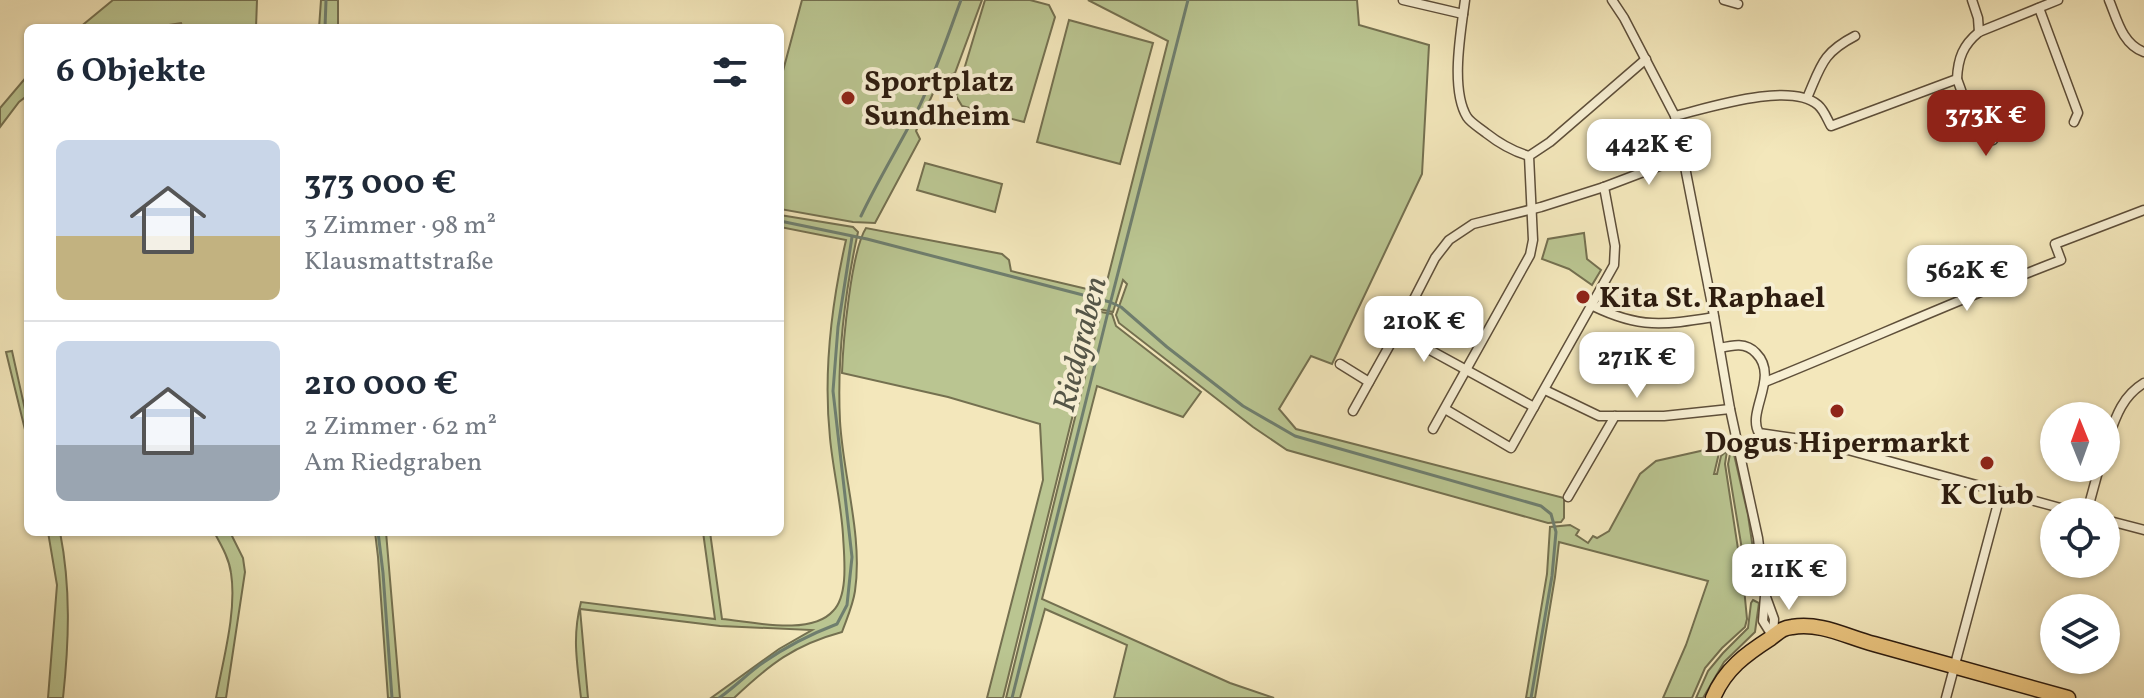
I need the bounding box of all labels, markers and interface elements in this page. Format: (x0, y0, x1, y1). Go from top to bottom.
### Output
text: 6 Objekte (56, 49, 206, 96)
icon: filters (708, 50, 752, 94)
place label: Sportplatz Sundheim (864, 62, 1014, 138)
marker: Sportplatz Sundheim (839, 89, 857, 107)
pin: 373K € (1921, 90, 2051, 158)
text: 373K € (1945, 98, 2027, 134)
pin: 442K € (1584, 119, 1714, 187)
text: 442K € (1605, 127, 1693, 163)
text: 373 000 € (304, 161, 457, 208)
icon: home (120, 172, 216, 268)
text: 3 Zimmer · 98 m² (304, 208, 496, 244)
text: Klausmattstraße (304, 244, 494, 280)
pin: 562K € (1902, 245, 2032, 313)
text: 562K € (1925, 253, 2009, 289)
water label: Riedgraben (1044, 272, 1120, 417)
place label: Kita St. Raphael (1599, 278, 1825, 320)
marker: Kita St. Raphael (1574, 288, 1592, 306)
pin: 210K € (1359, 296, 1489, 364)
text: 210K € (1382, 304, 1466, 340)
pin: 271K € (1572, 332, 1702, 400)
text: 271K € (1597, 340, 1677, 376)
text: 210 000 € (304, 362, 458, 409)
icon: home (120, 373, 216, 469)
marker: Dogus Hipermarkt (1828, 402, 1846, 420)
north arrow (2040, 402, 2120, 482)
map controls (2040, 402, 2120, 674)
text: 2 Zimmer · 62 m² (304, 409, 497, 445)
place label: Dogus Hipermarkt (1704, 423, 1970, 465)
text: Am Riedgraben (304, 445, 482, 481)
marker: K Club (1978, 454, 1996, 472)
place label: K Club (1940, 475, 2034, 517)
button: locate (2040, 498, 2120, 578)
pin: 211K € (1724, 544, 1854, 612)
text: 211K € (1750, 552, 1828, 588)
button: layers (2040, 594, 2120, 674)

